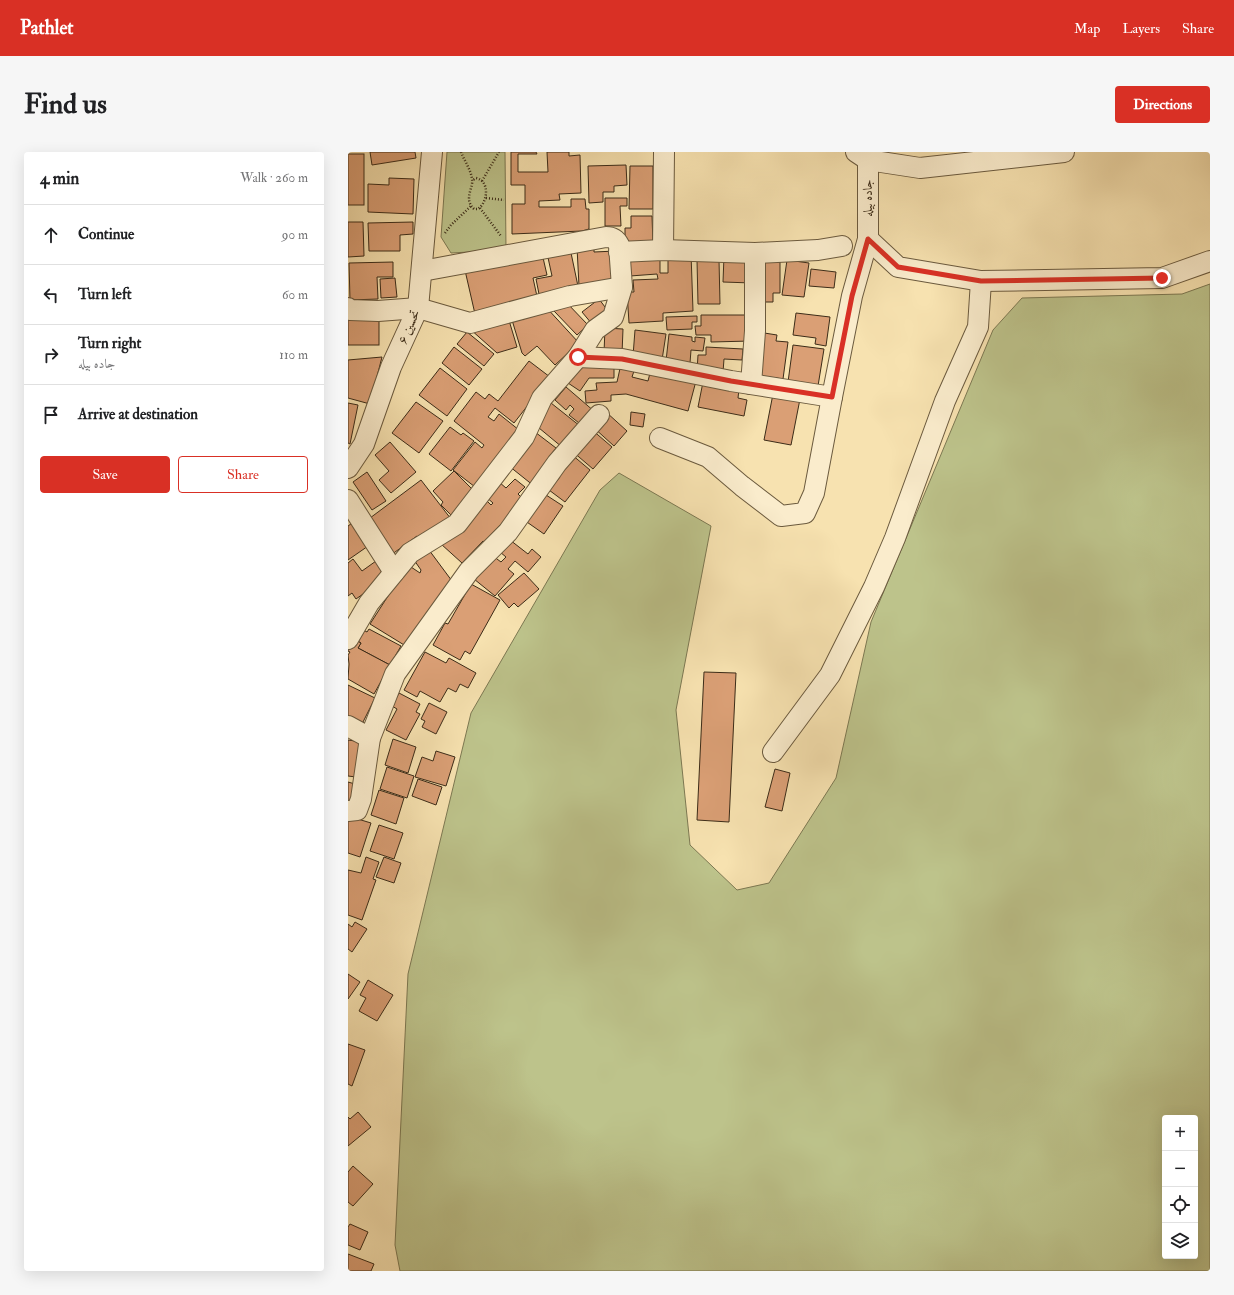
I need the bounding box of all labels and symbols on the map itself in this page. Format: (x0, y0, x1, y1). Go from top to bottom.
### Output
street label: جاده بیله (860, 179, 876, 217)
route end (1153, 269, 1171, 287)
street label: تحسین ۶ (394, 307, 424, 347)
route start (569, 348, 587, 366)

